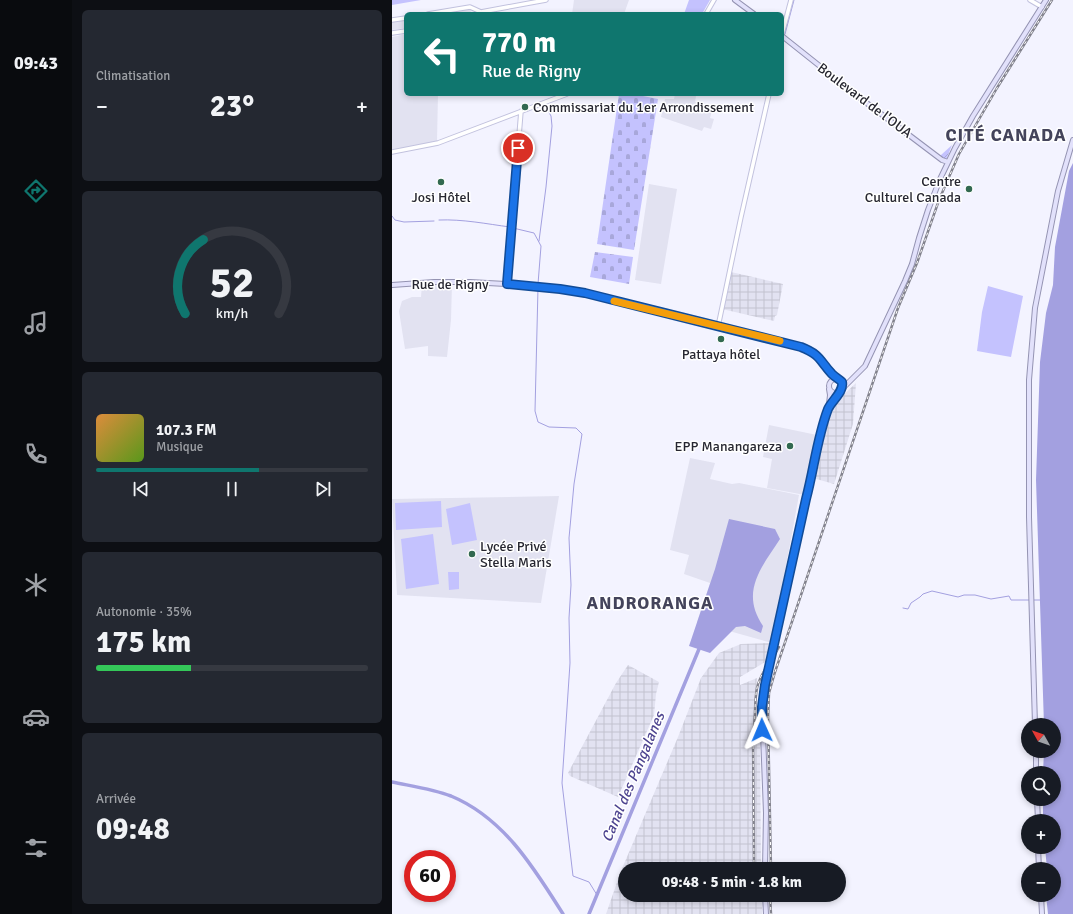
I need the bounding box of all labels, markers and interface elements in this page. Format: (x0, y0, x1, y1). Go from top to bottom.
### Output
text: 770 m (482, 26, 556, 60)
icon: left (416, 28, 468, 80)
text: 09:43 (14, 52, 58, 74)
street label: Boulevard de l'OUA (814, 59, 916, 142)
text: Rue de Rigny (482, 60, 581, 82)
text: Climatisation (96, 68, 170, 84)
text: 23° (210, 88, 254, 125)
text: − (96, 93, 108, 120)
text: + (356, 93, 368, 120)
place label: Commissariat du 1er Arrondissement (533, 99, 754, 116)
marker: Commissariat du 1er Arrondissement (520, 102, 530, 112)
district label: CITÉ CANADA (946, 124, 1066, 146)
pin (501, 131, 535, 165)
icon: arrive (507, 137, 529, 159)
place label: Centre Culturel Canada (865, 173, 961, 206)
icon: directions (22, 177, 50, 205)
marker: Josi Hôtel (436, 177, 446, 187)
marker: Centre Culturel Canada (964, 184, 974, 194)
place label: Josi Hôtel (411, 189, 471, 206)
text: 52 (210, 258, 254, 309)
street label: Rue de Rigny (412, 276, 489, 293)
text: km/h (216, 305, 248, 322)
icon: music (22, 309, 50, 337)
marker: Pattaya hôtel (716, 334, 726, 344)
place label: Pattaya hôtel (682, 346, 760, 363)
text: 107.3 FM (156, 421, 217, 439)
place label: EPP Manangareza (675, 438, 782, 455)
text: Musique (156, 439, 203, 455)
icon: phone (22, 440, 50, 468)
marker: EPP Manangareza (785, 441, 795, 451)
icon: previous (130, 478, 152, 500)
icon: pause (221, 478, 243, 500)
icon: next (312, 478, 334, 500)
place label: Lycée Privé Stella Maris (480, 538, 552, 571)
marker: Lycée Privé Stella Maris (467, 549, 477, 559)
icon: climate (22, 571, 50, 599)
district label: ANDRORANGA (586, 592, 714, 614)
text: Autonomie · 35% (96, 604, 192, 620)
text: 175 km (96, 624, 191, 661)
icon: car (22, 703, 50, 731)
water label: Canal des Pangalanes (598, 708, 669, 845)
position arrow (741, 709, 783, 751)
north arrow (1021, 718, 1061, 758)
map controls (1021, 718, 1061, 902)
button: search (1021, 766, 1061, 806)
text: Arrivée (96, 791, 136, 807)
text: 09:48 (96, 811, 170, 848)
button: + (1021, 814, 1061, 854)
icon: filters (22, 834, 50, 862)
speed limit sign: 60 (404, 850, 456, 902)
button: − (1021, 862, 1061, 902)
text: 09:48 · 5 min · 1.8 km (662, 873, 802, 891)

